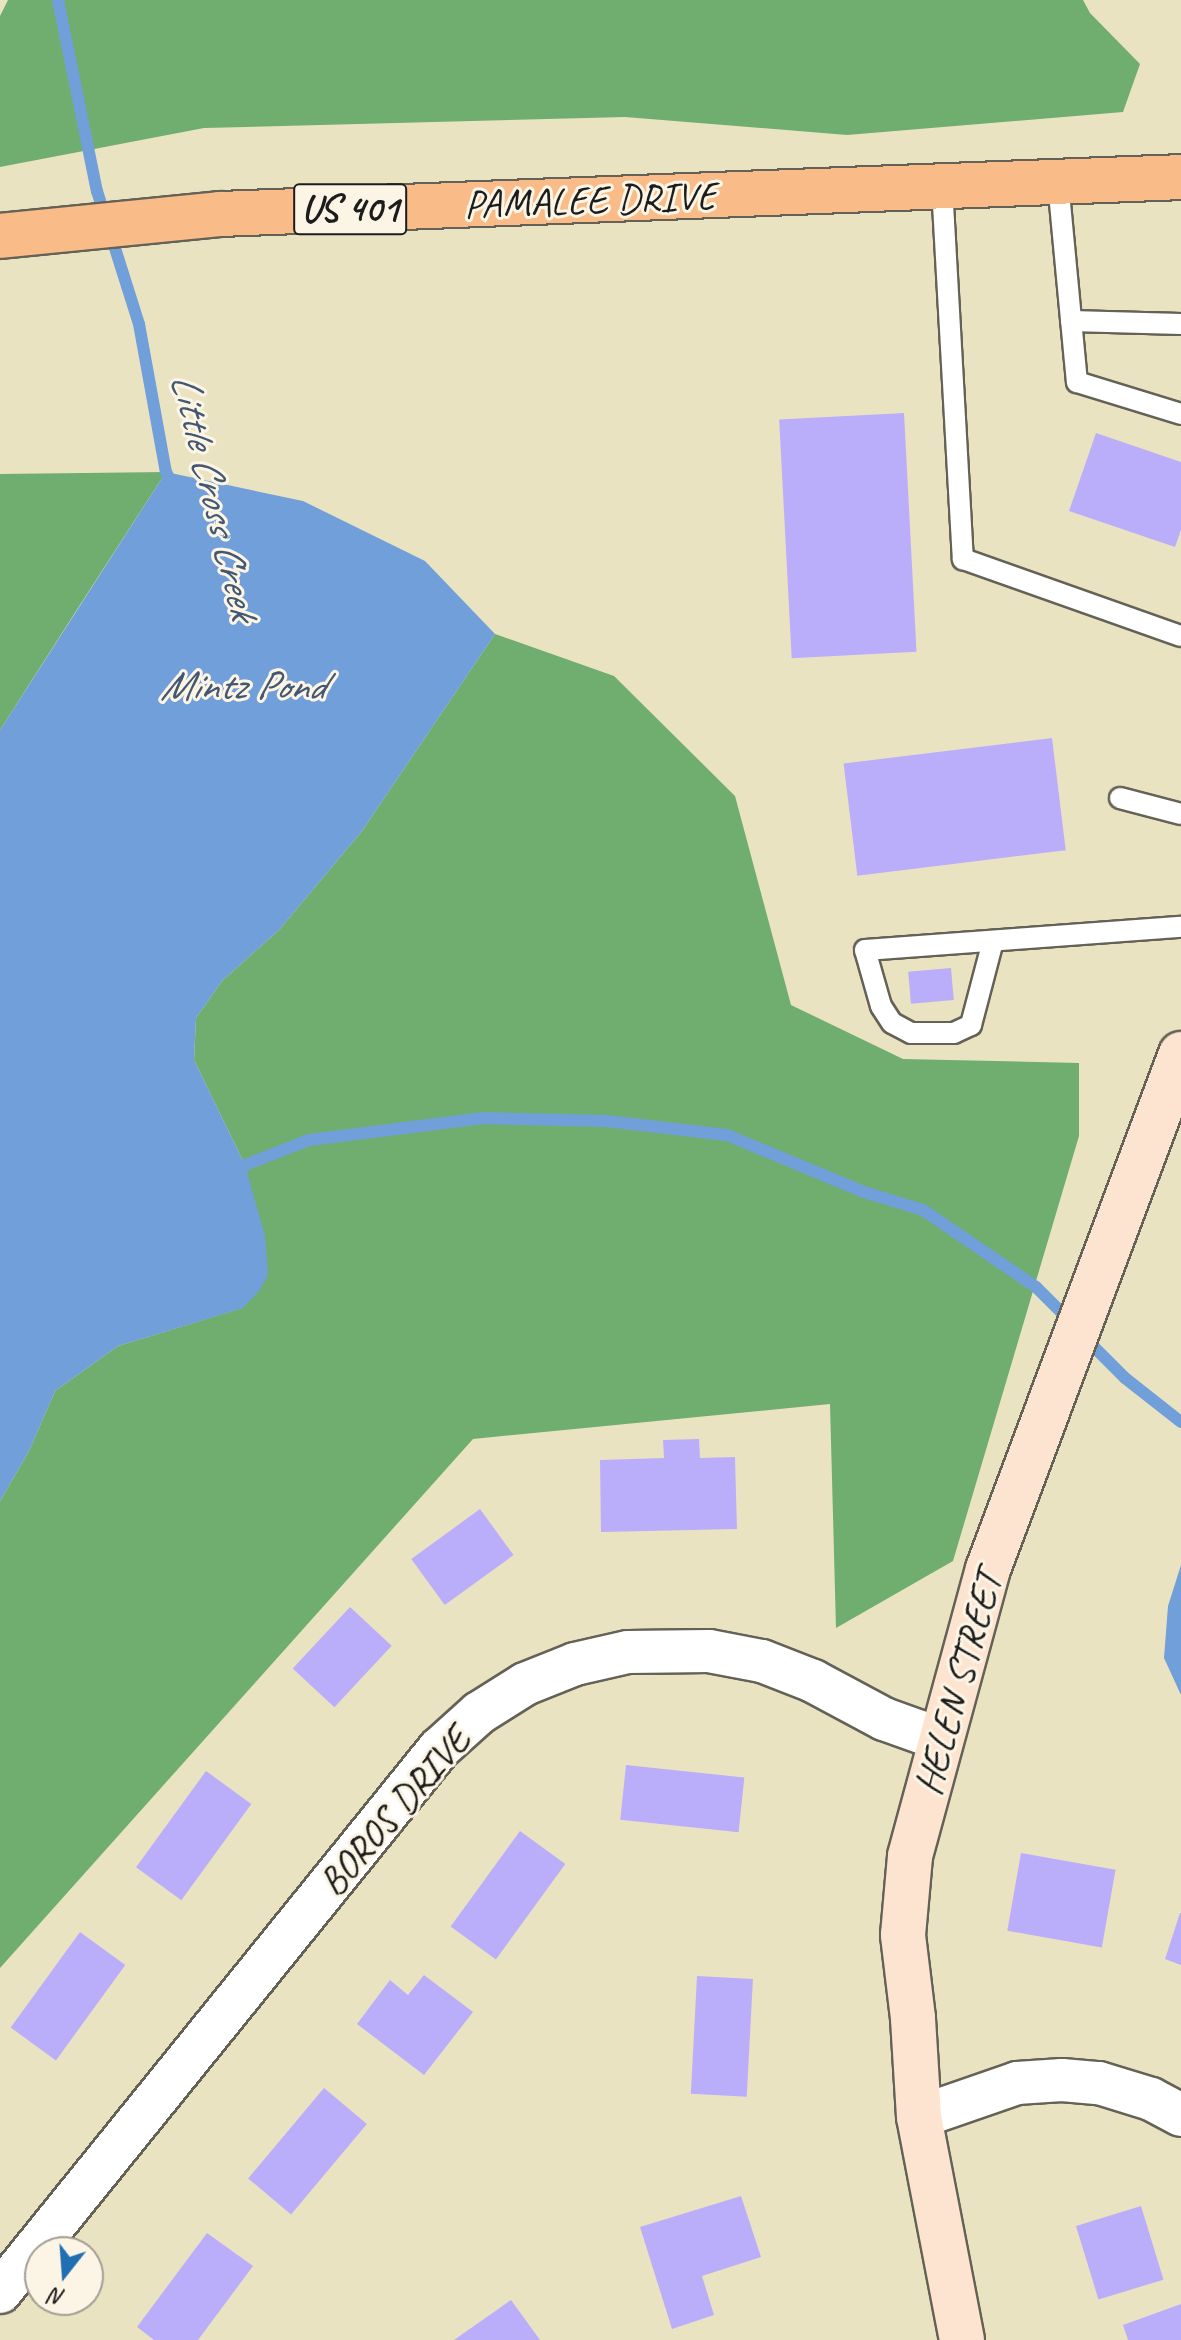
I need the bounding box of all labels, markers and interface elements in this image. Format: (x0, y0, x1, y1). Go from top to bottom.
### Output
street label: PAMALEE DRIVE (463, 172, 717, 228)
road number: US 401 (292, 175, 408, 243)
water label: Little Cross Creek (159, 368, 269, 624)
water label: Mintz Pond (160, 661, 324, 711)
street label: HELEN STREET (903, 1565, 1013, 1801)
street label: BOROS DRIVE (308, 1717, 480, 1905)
north arrow (24, 2236, 104, 2316)
text: N (47, 2282, 68, 2312)

